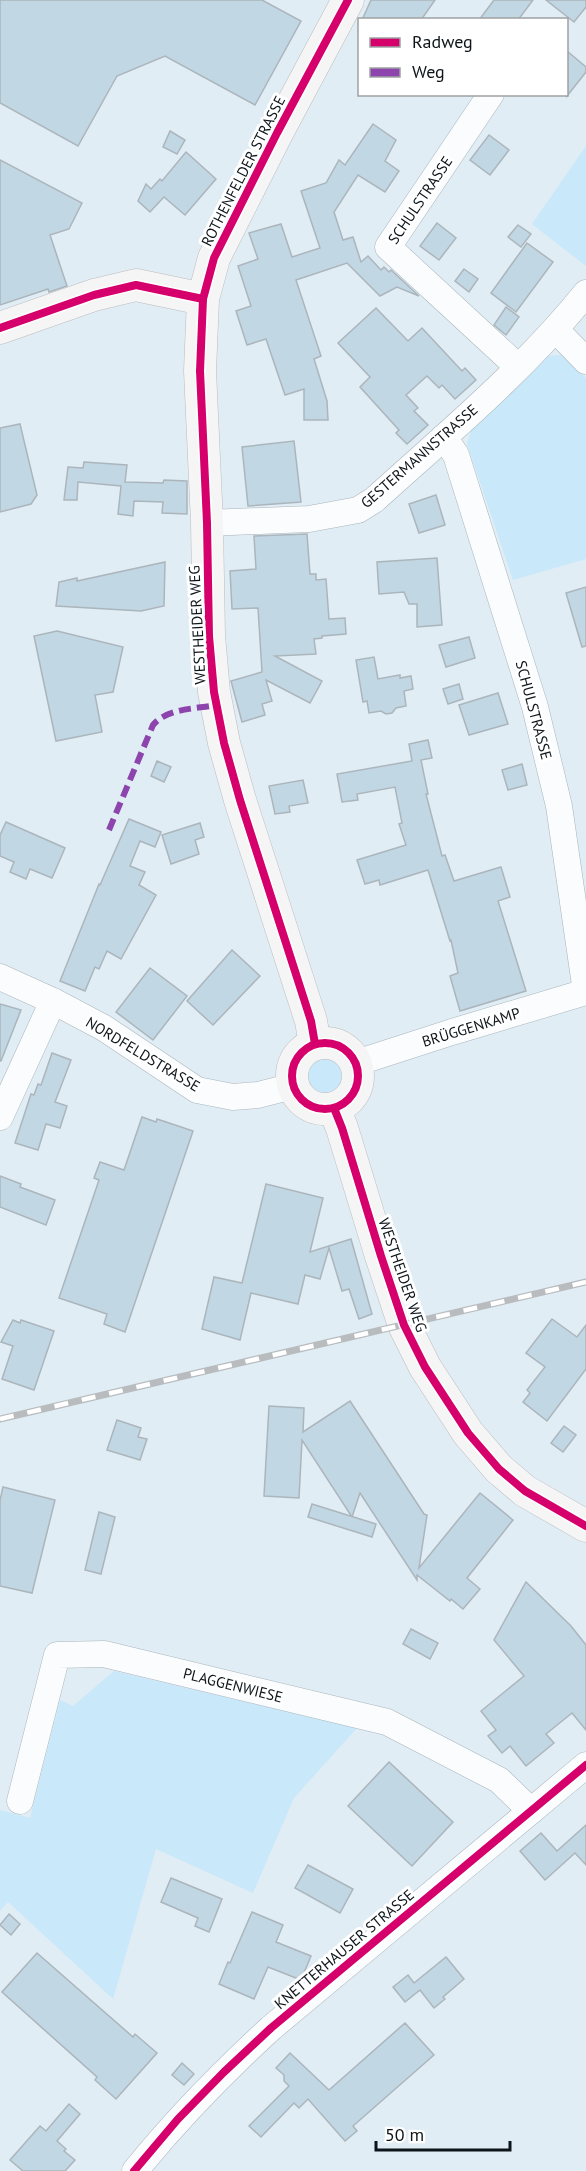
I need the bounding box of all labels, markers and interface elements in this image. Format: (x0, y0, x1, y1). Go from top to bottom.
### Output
legend (358, 18, 568, 96)
text: Radweg (412, 30, 473, 53)
text: Weg (412, 60, 445, 83)
street label: ROTHENFELDER STRASSE (197, 93, 289, 249)
street label: SCHULSTRASSE (384, 153, 456, 247)
street label: GESTERMANNSTRASSE (357, 400, 481, 512)
street label: WESTHEIDER WEG (184, 565, 210, 685)
street label: SCHULSTRASSE (512, 658, 556, 762)
street label: BRÜGGENKAMP (420, 1003, 522, 1051)
street label: NORDFELDSTRASSE (82, 1012, 204, 1096)
street label: WESTHEIDER WEG (375, 1215, 431, 1335)
street label: PLAGGENWIESE (181, 1663, 285, 1707)
street label: KNETTERHAUSER STRASSE (270, 1885, 418, 2013)
scale bar (376, 2114, 510, 2152)
text: 50 m (385, 2123, 424, 2146)

